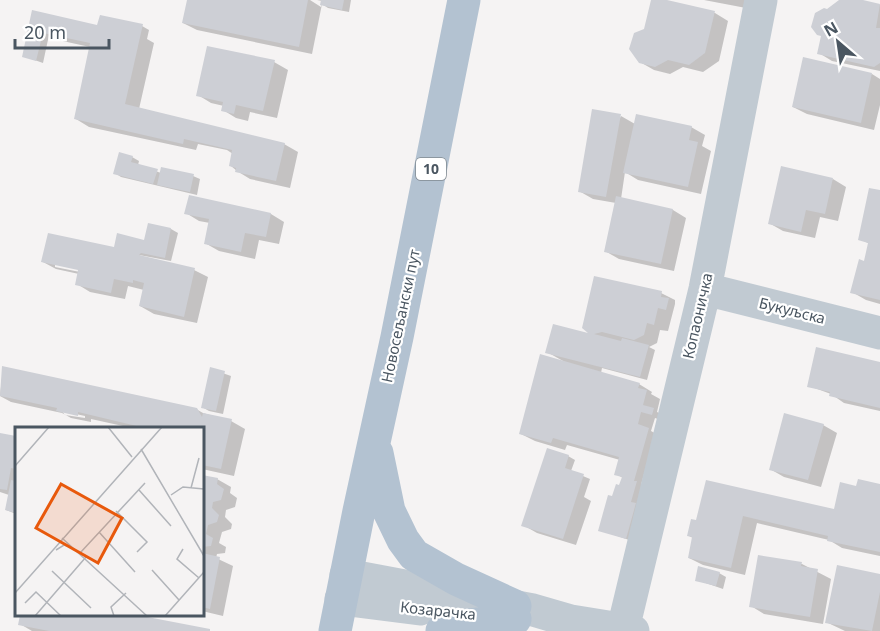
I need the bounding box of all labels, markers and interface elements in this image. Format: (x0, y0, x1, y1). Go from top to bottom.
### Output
scale bar (15, 12, 110, 50)
north arrow (808, 12, 868, 72)
text: N (820, 16, 842, 42)
text: 20 m (24, 20, 66, 44)
road number: 10 (416, 158, 446, 180)
street label: Новосељански пут (376, 247, 424, 384)
street label: Копаоничка (677, 271, 717, 361)
street label: Букуљска (757, 292, 828, 328)
inset map (15, 427, 204, 616)
street label: Козарачка (399, 596, 477, 624)

